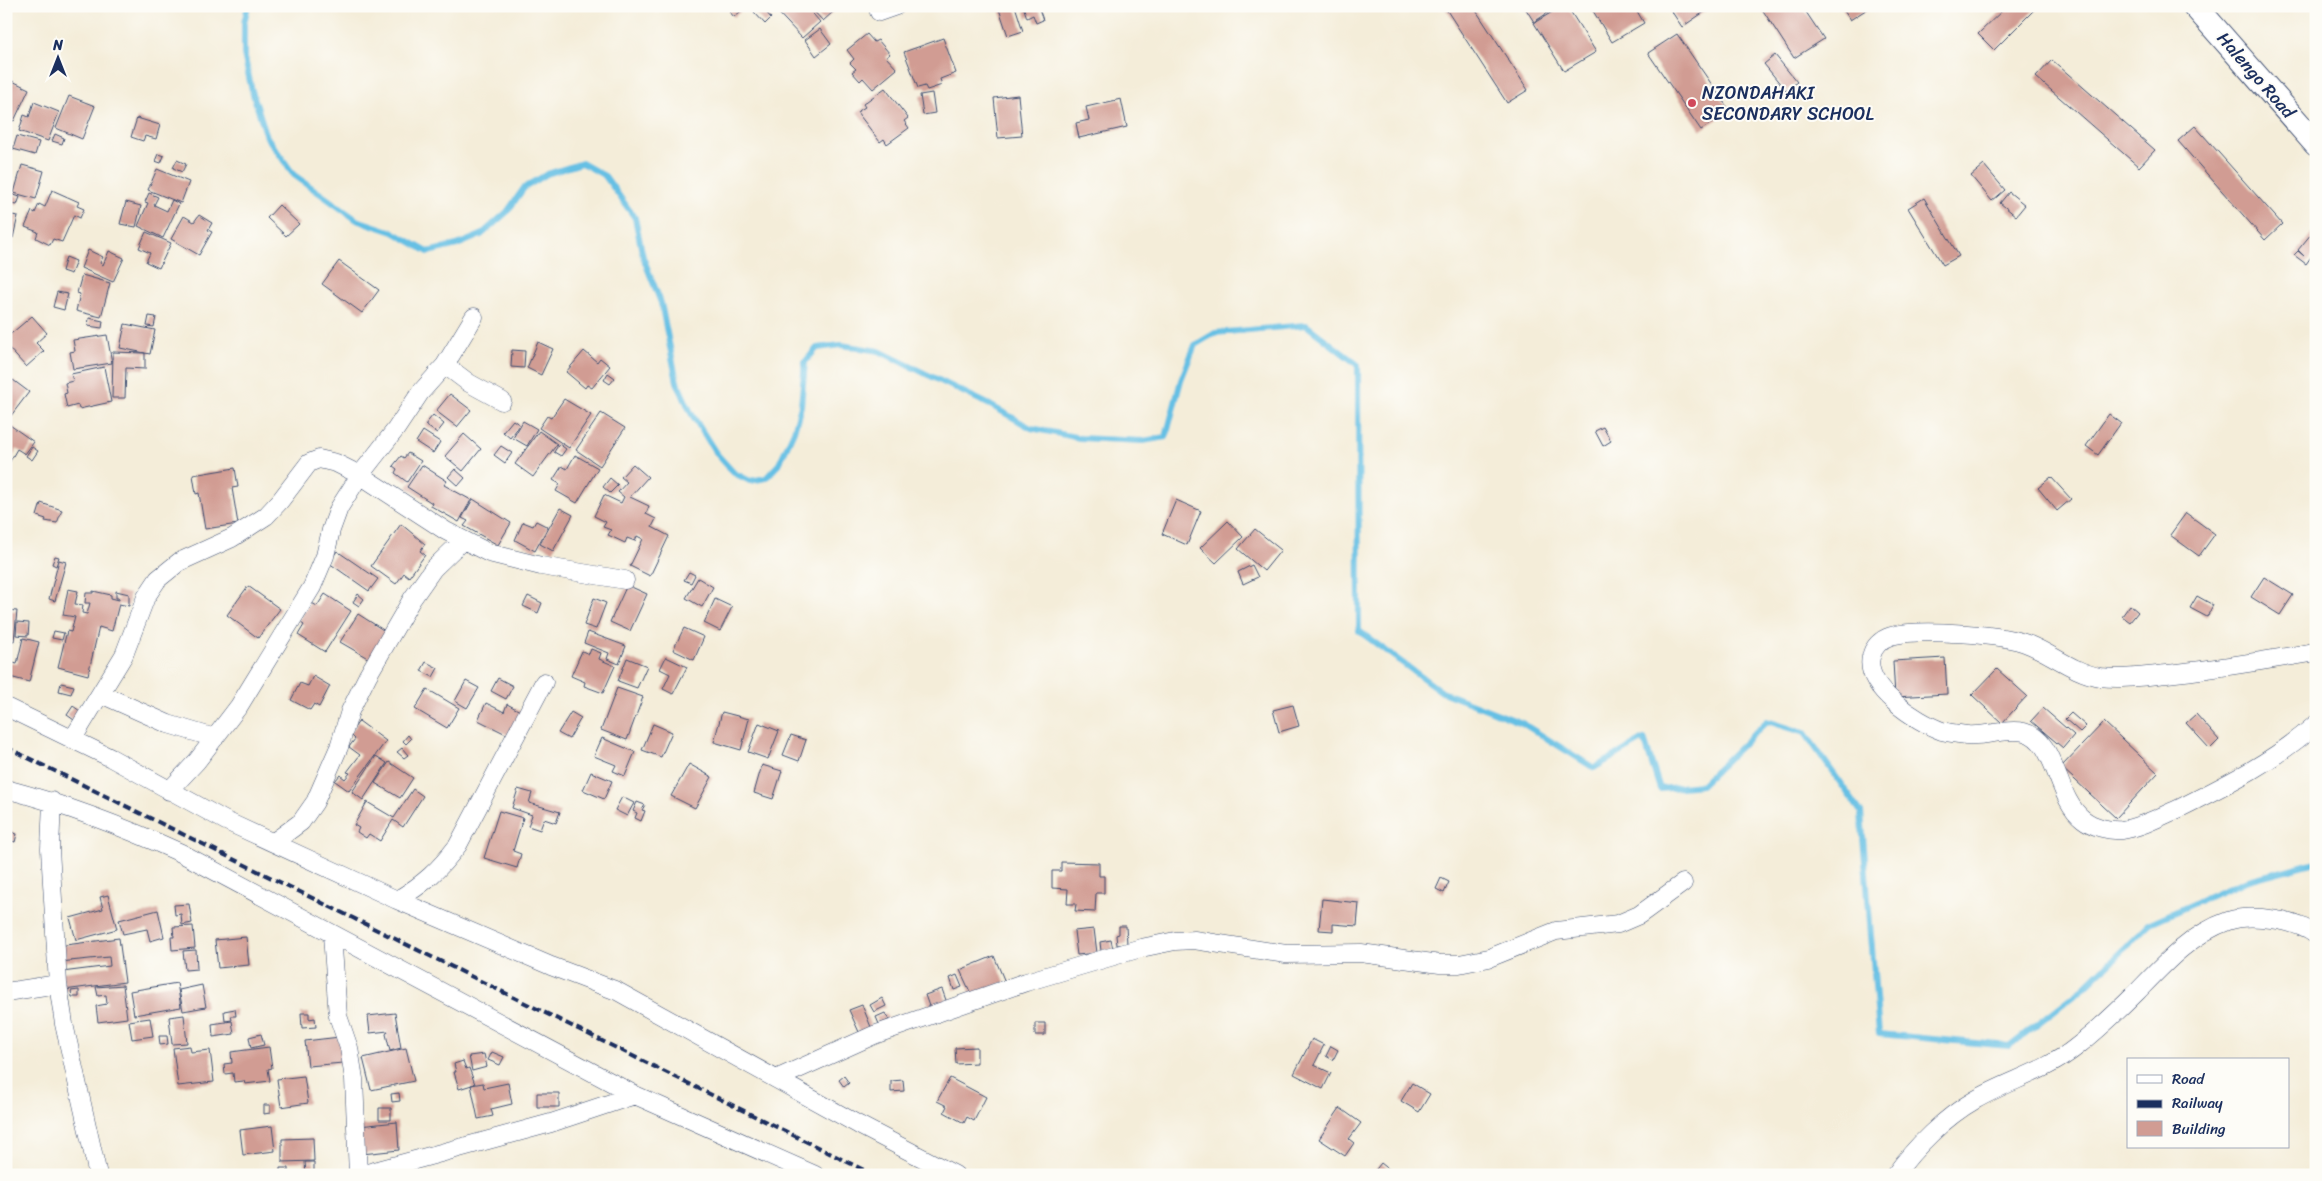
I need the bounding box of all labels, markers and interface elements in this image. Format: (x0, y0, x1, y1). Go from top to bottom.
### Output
street label: Halengo Road (2209, 24, 2304, 127)
north arrow (32, 32, 82, 82)
text: N (52, 33, 63, 58)
place label: NZONDAHAKI SECONDARY SCHOOL (1702, 77, 1875, 130)
marker: NZONDAHAKI SECONDARY SCHOOL (1686, 97, 1698, 109)
legend (2127, 1058, 2290, 1148)
text: Road (2172, 1066, 2205, 1092)
text: Railway (2172, 1090, 2223, 1116)
text: Building (2172, 1116, 2226, 1142)

